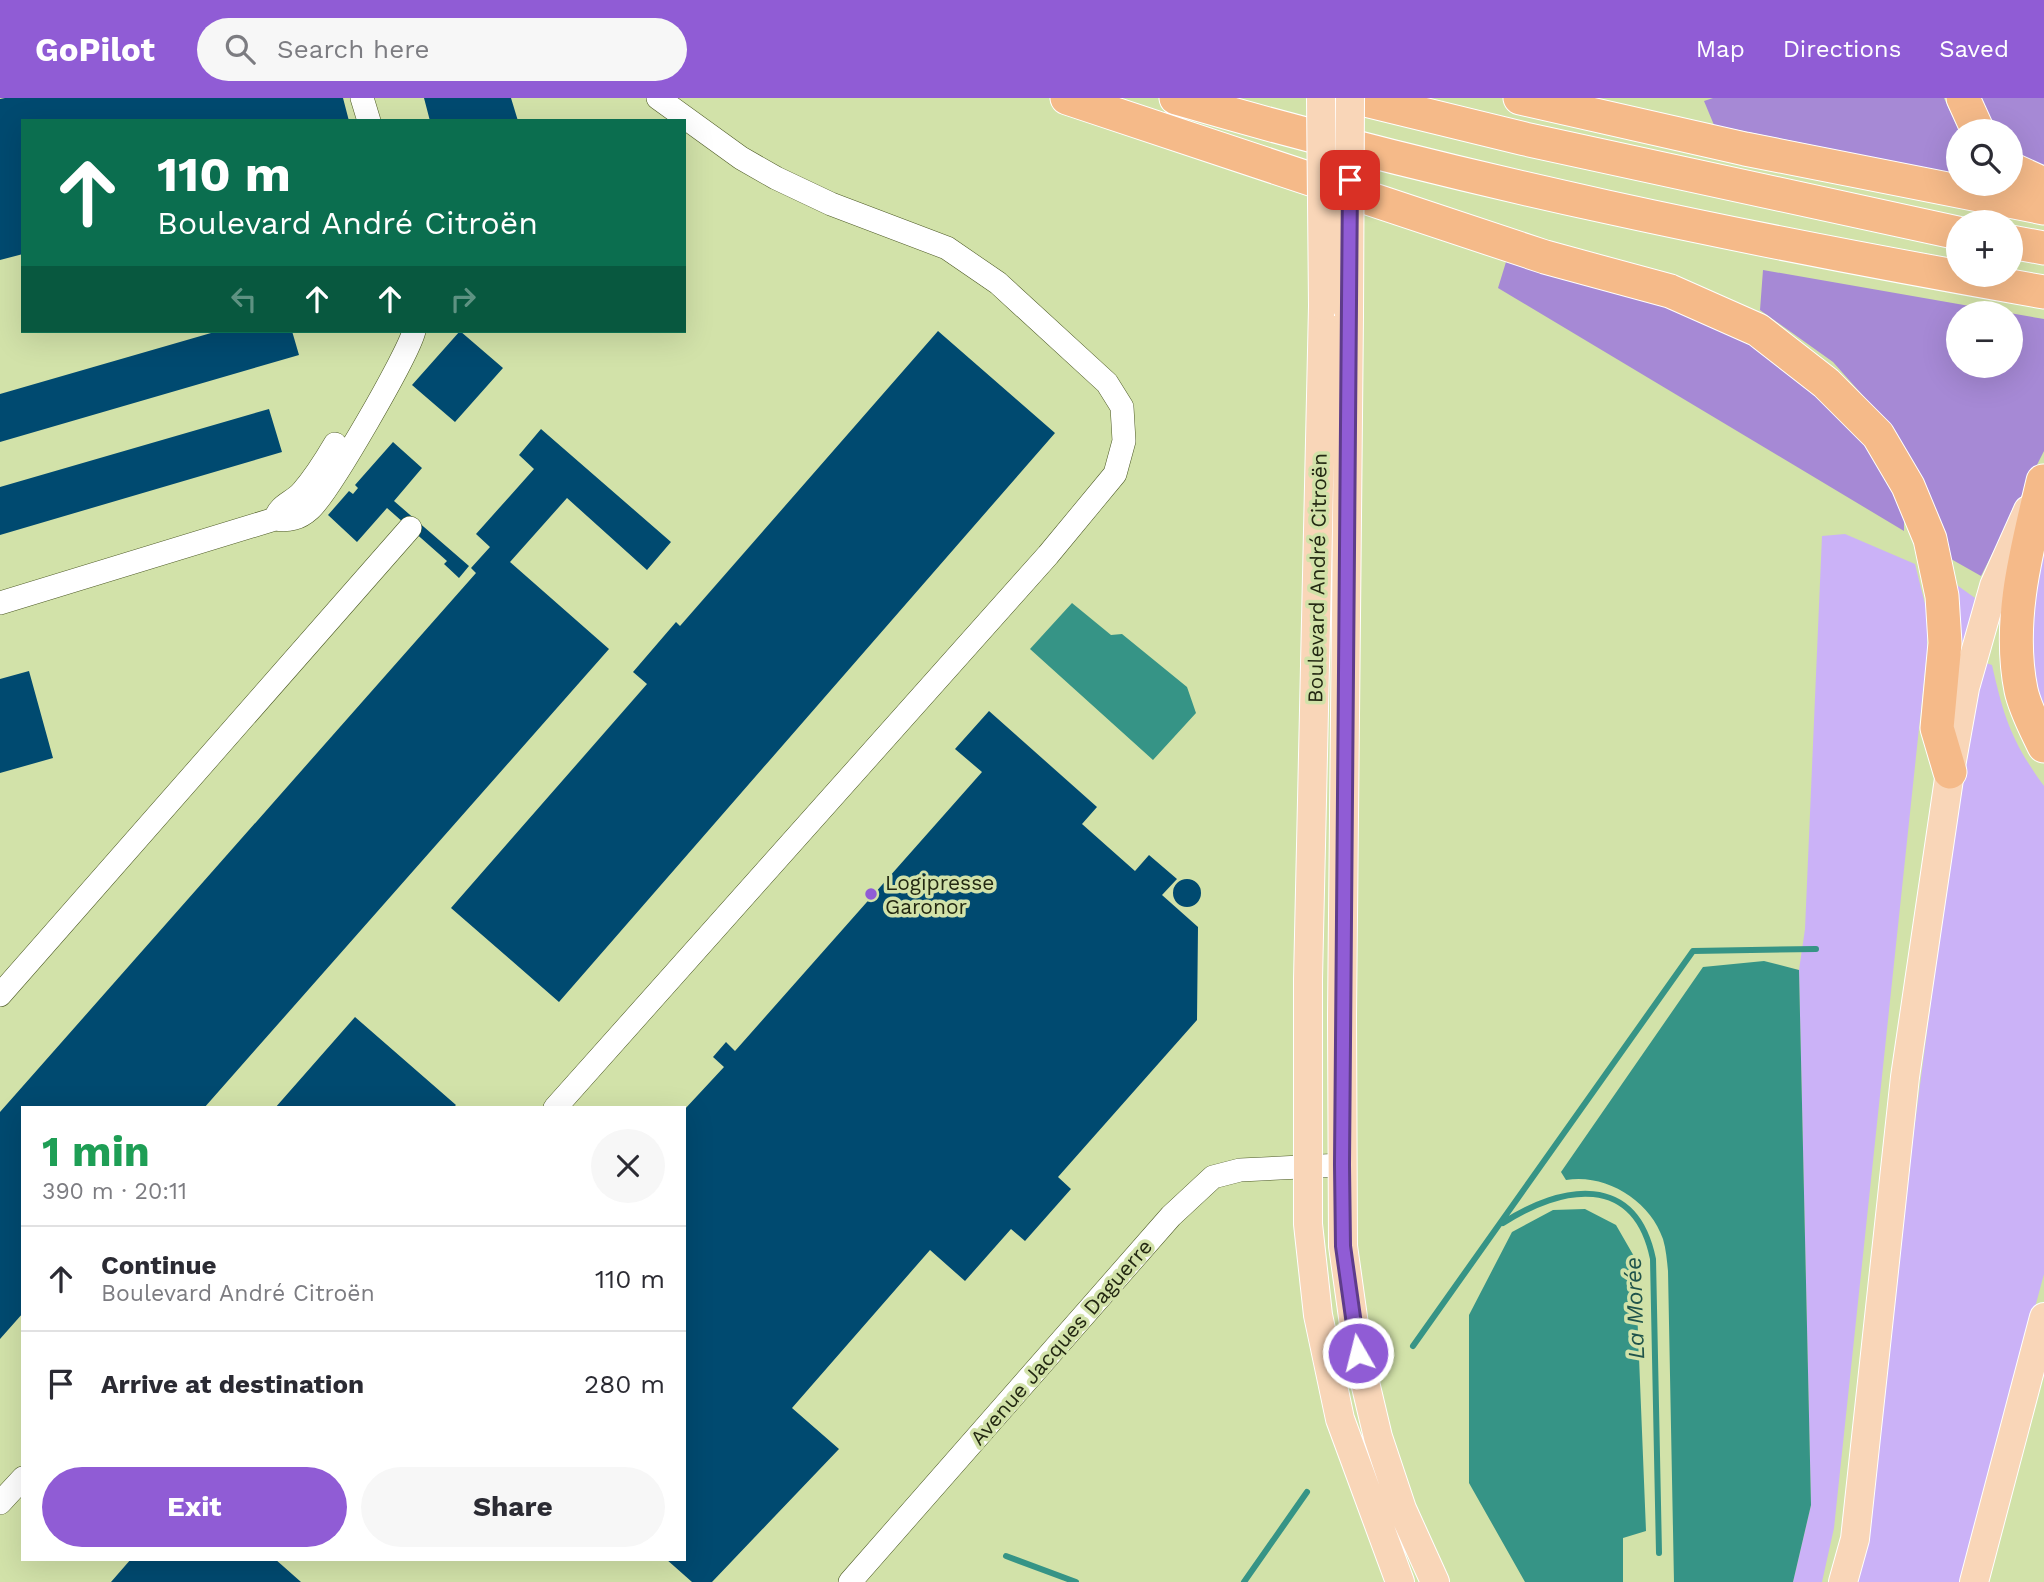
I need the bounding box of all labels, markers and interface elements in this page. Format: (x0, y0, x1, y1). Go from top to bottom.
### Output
search box (197, 18, 687, 81)
text: GoPilot (35, 30, 155, 69)
icon: search (221, 30, 259, 68)
text: Search here (277, 34, 429, 64)
text: Map (1696, 35, 1745, 63)
text: Directions (1783, 35, 1901, 63)
text: Saved (1939, 35, 2009, 63)
map controls (1946, 119, 2023, 378)
button: search (1946, 119, 2023, 196)
text: 110 m (157, 145, 291, 203)
icon: ahead (42, 147, 133, 238)
pin (1320, 150, 1380, 210)
icon: arrive (1331, 161, 1369, 199)
text: Boulevard André Citroën (157, 204, 538, 242)
button: + (1946, 210, 2023, 287)
icon: left (225, 280, 263, 318)
icon: ahead (298, 280, 336, 318)
icon: ahead (371, 280, 409, 318)
icon: right (444, 280, 482, 318)
button: − (1946, 301, 2023, 378)
street label: Boulevard André Citroën (1302, 453, 1332, 703)
place label: Logipresse Garonor (885, 870, 994, 919)
marker: Logipresse Garonor (863, 886, 879, 902)
text: 1 min (42, 1127, 150, 1176)
button: close (591, 1129, 665, 1203)
text: 390 m · 20:11 (42, 1178, 187, 1205)
street label: Avenue Jacques Daguerre (965, 1234, 1157, 1450)
text: Continue (101, 1250, 217, 1280)
water label: La Morée (1620, 1256, 1650, 1360)
icon: ahead (42, 1260, 80, 1298)
text: 110 m (595, 1264, 665, 1294)
text: Boulevard André Citroën (101, 1280, 375, 1307)
position arrow (1321, 1316, 1395, 1390)
icon: arrive (42, 1365, 80, 1403)
text: Arrive at destination (101, 1369, 364, 1399)
text: 280 m (584, 1369, 665, 1399)
button: Exit (42, 1467, 347, 1547)
button: Share (361, 1467, 665, 1547)

